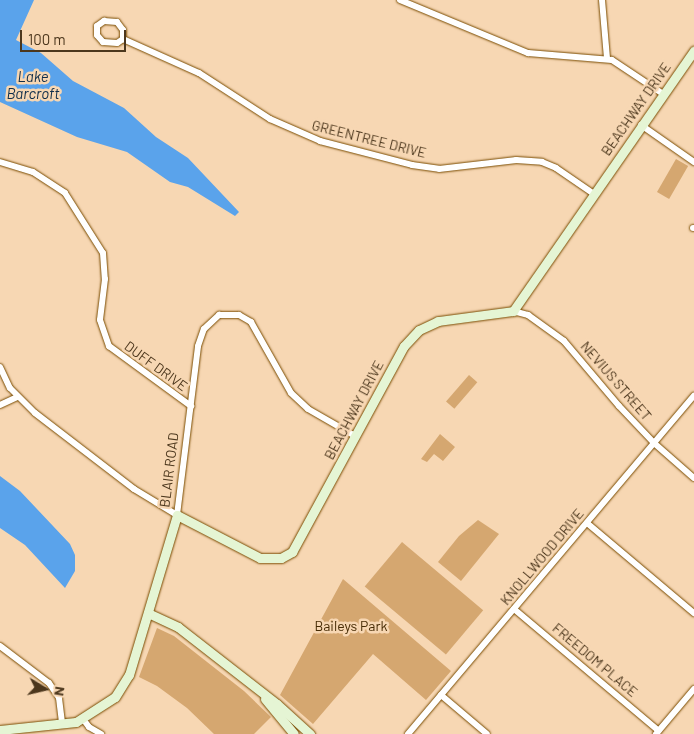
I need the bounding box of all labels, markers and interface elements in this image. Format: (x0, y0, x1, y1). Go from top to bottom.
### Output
scale bar (22, 20, 129, 52)
text: 100 m (28, 30, 66, 48)
street label: BEACHWAY DRIVE (598, 59, 674, 159)
water label: Lake Barcroft (6, 67, 60, 102)
street label: GREENTREE DRIVE (310, 117, 428, 161)
street label: DUFF DRIVE (121, 338, 191, 394)
street label: NEVIUS STREET (577, 338, 655, 424)
street label: BEACHWAY DRIVE (321, 358, 387, 462)
street label: BLAIR ROAD (156, 432, 182, 508)
street label: KNOLLWOOD DRIVE (497, 505, 587, 609)
park label: Baileys Park (315, 618, 387, 634)
street label: FREEDOM PLACE (549, 620, 641, 700)
north arrow (20, 664, 70, 714)
text: N (51, 685, 69, 697)

